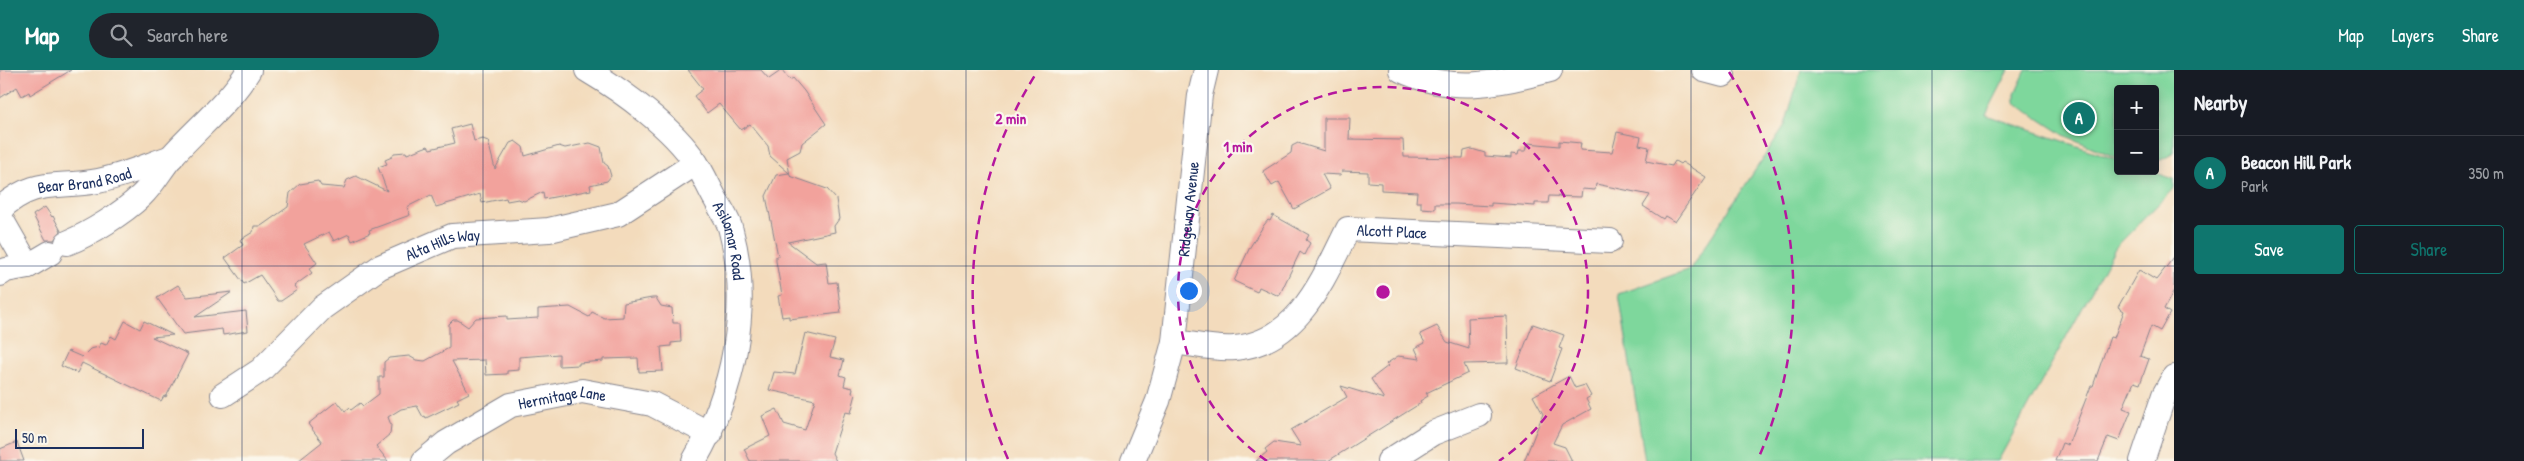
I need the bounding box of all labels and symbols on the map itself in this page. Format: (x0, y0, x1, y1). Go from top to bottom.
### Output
pin: A (2063, 99, 2095, 137)
text: 2 min (996, 108, 1027, 129)
text: 1 min (1223, 136, 1253, 157)
street label: Ridgeway Avenue (1172, 160, 1204, 257)
street label: Bear Brand Road (36, 161, 134, 198)
street label: Asilomar Road (708, 197, 750, 281)
street label: Alcott Place (1356, 218, 1428, 244)
street label: Alta Hills Way (402, 223, 481, 266)
your location (1176, 278, 1202, 304)
centre of rings (1374, 283, 1392, 301)
street label: Hermitage Lane (516, 380, 609, 414)
scale bar (15, 426, 144, 449)

